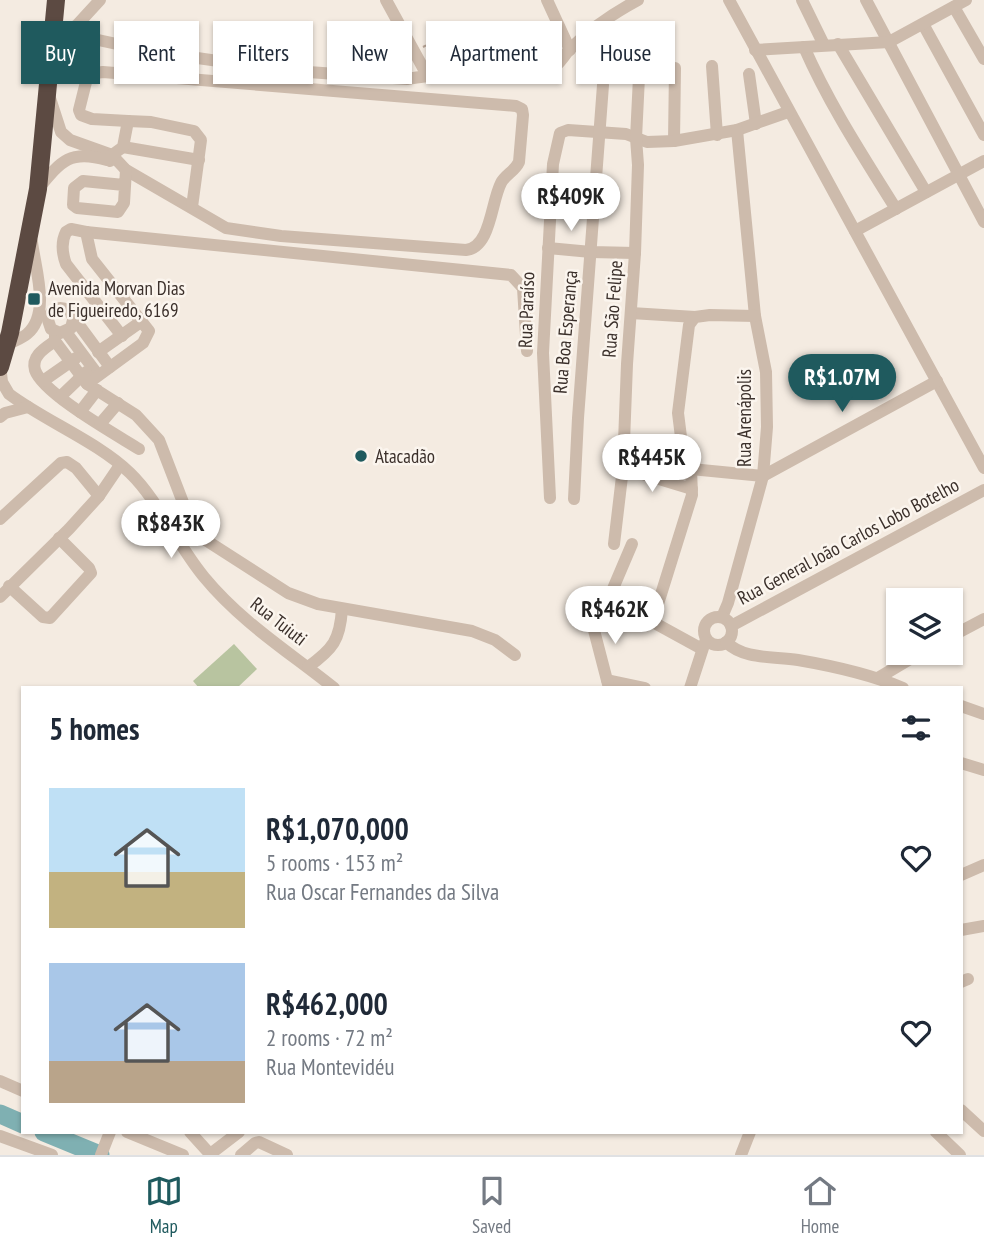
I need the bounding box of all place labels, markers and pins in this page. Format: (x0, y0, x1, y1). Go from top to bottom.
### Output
pin: R$409K (514, 174, 628, 233)
place label: Avenida Morvan Dias de Figueiredo, 6169 (48, 276, 185, 322)
marker: Avenida Morvan Dias de Figueiredo, 6169 (26, 291, 42, 307)
pin: R$1.07M (777, 354, 907, 414)
pin: R$445K (595, 434, 709, 494)
place label: Atacadão (375, 444, 435, 468)
marker: Atacadão (353, 448, 369, 464)
pin: R$843K (114, 500, 228, 560)
pin: R$462K (558, 586, 672, 646)

